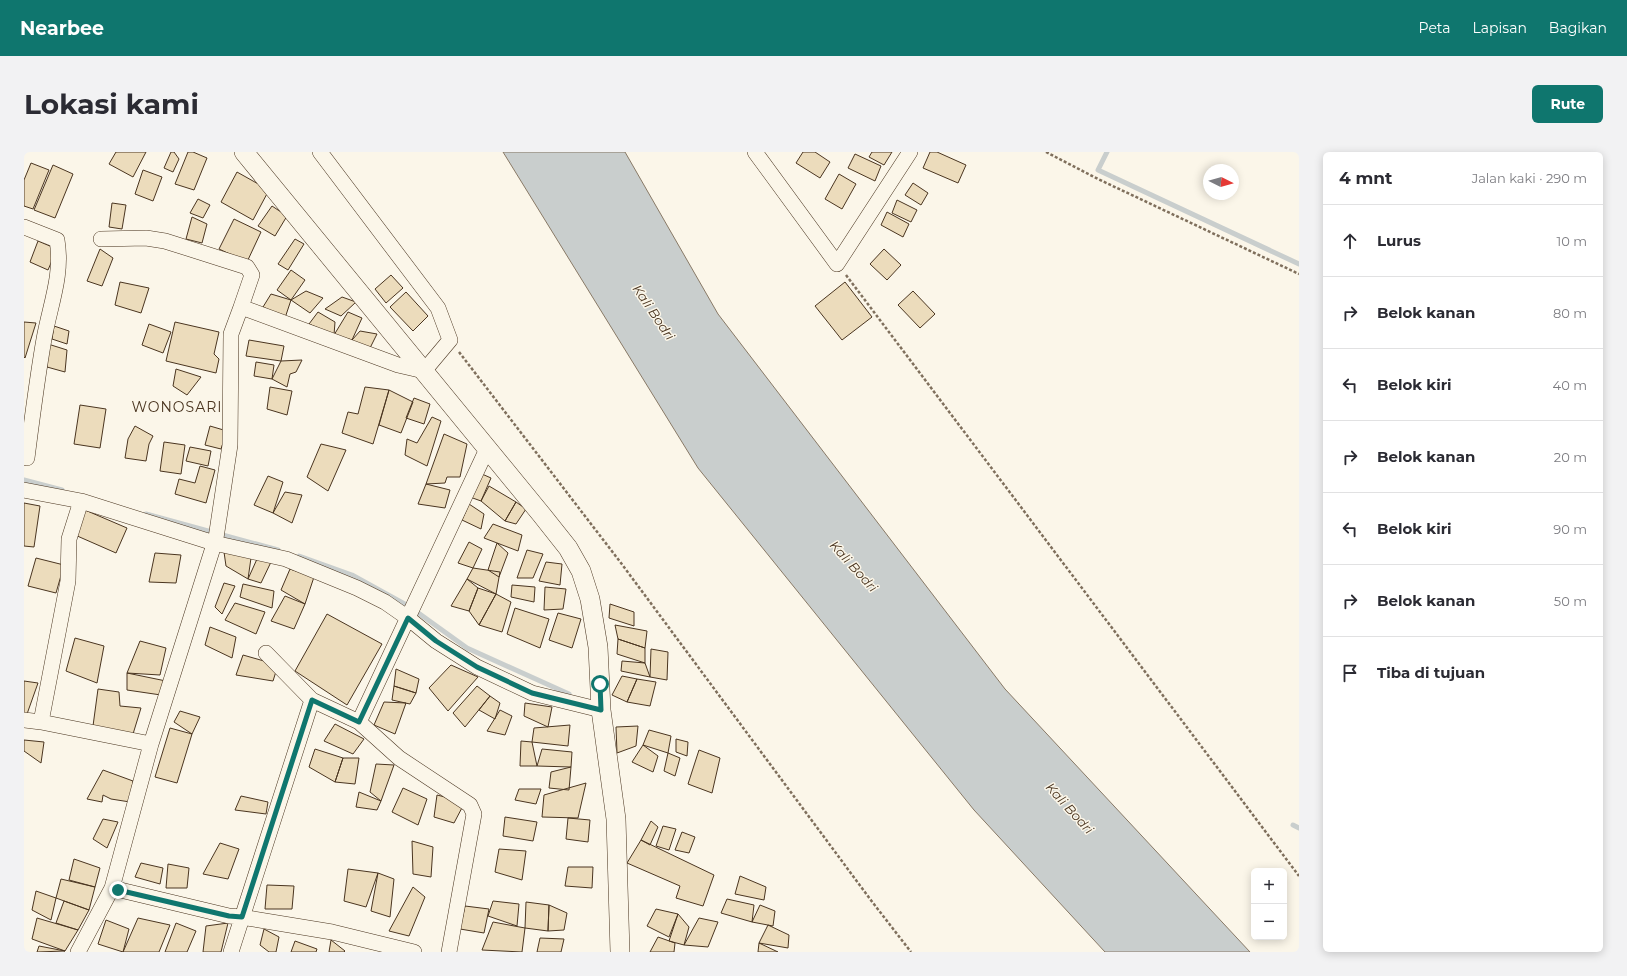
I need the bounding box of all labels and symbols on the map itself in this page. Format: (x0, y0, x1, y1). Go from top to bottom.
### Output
north arrow (1203, 164, 1239, 200)
water label: Kali Bodri (630, 281, 679, 343)
district label: WONOSARI (131, 398, 223, 416)
water label: Kali Bodri (827, 537, 882, 595)
route start (591, 675, 609, 693)
water label: Kali Bodri (1043, 779, 1098, 837)
route end (109, 881, 127, 899)

